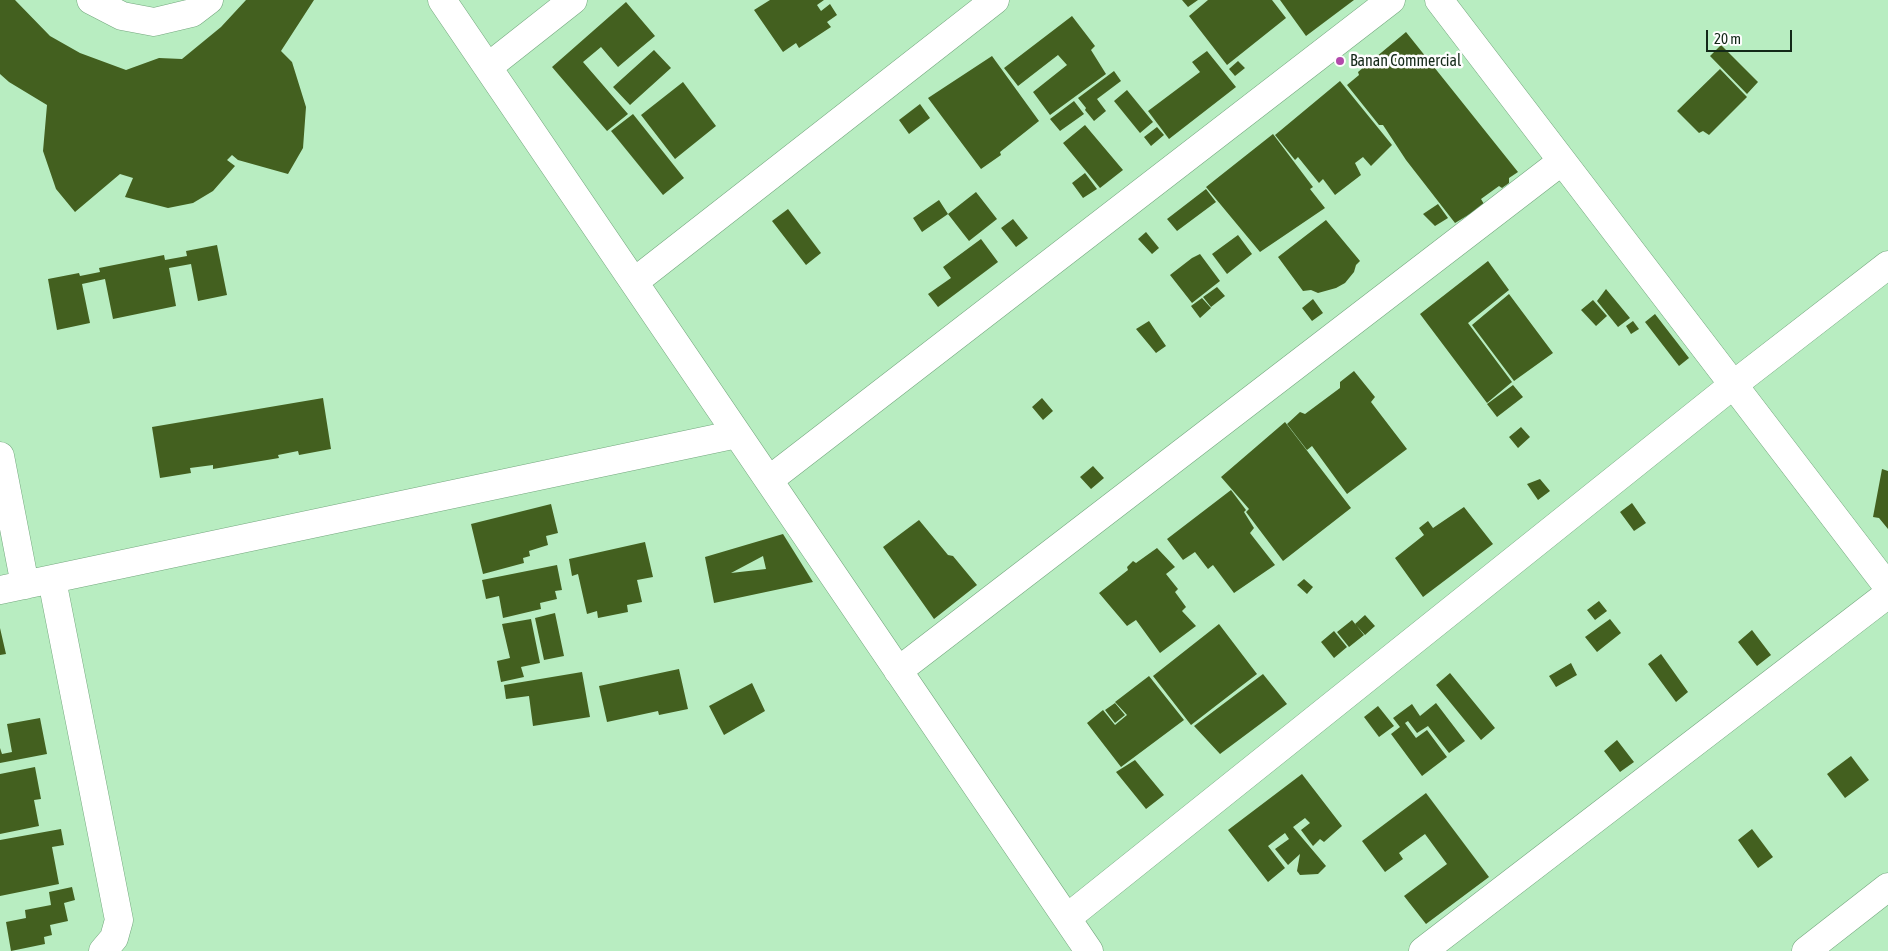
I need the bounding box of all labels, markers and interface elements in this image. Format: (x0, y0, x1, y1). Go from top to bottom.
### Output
scale bar (1708, 20, 1794, 52)
text: 20 m (1714, 30, 1741, 47)
place label: Banan Commercial (1350, 51, 1461, 71)
marker: Banan Commercial (1334, 55, 1346, 67)

